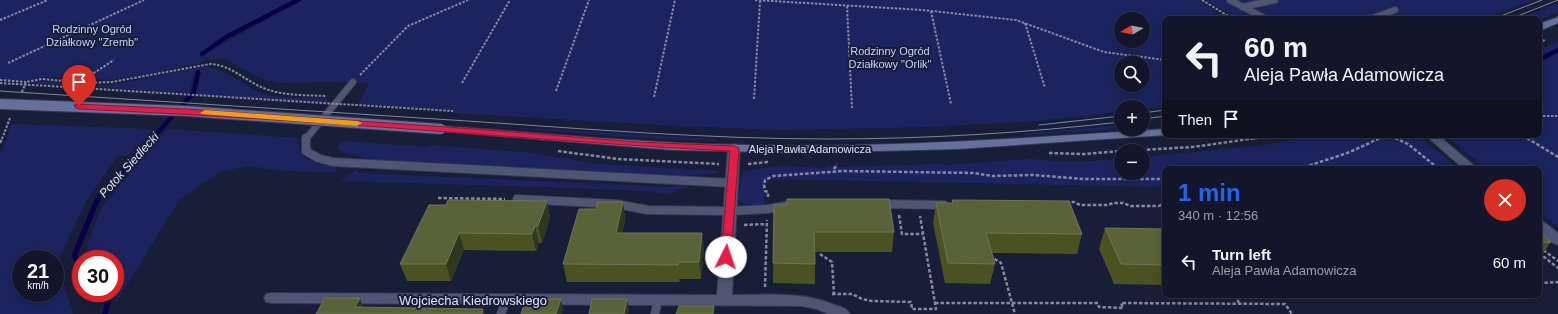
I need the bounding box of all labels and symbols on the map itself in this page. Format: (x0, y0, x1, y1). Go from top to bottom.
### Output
north arrow (1114, 12, 1150, 48)
park label: Rodzinny Ogród Działkowy "Zremb" (46, 23, 138, 48)
park label: Rodzinny Ogród Działkowy "Orlik" (849, 45, 932, 70)
pin (62, 65, 96, 106)
water label: Potok Siedlecki (96, 130, 162, 200)
street label: Aleja Pawła Adamowicza (749, 143, 872, 155)
position arrow (705, 236, 747, 278)
speed limit sign: 30 (72, 250, 124, 302)
street label: Wojciecha Kiedrowskiego (399, 293, 547, 308)

